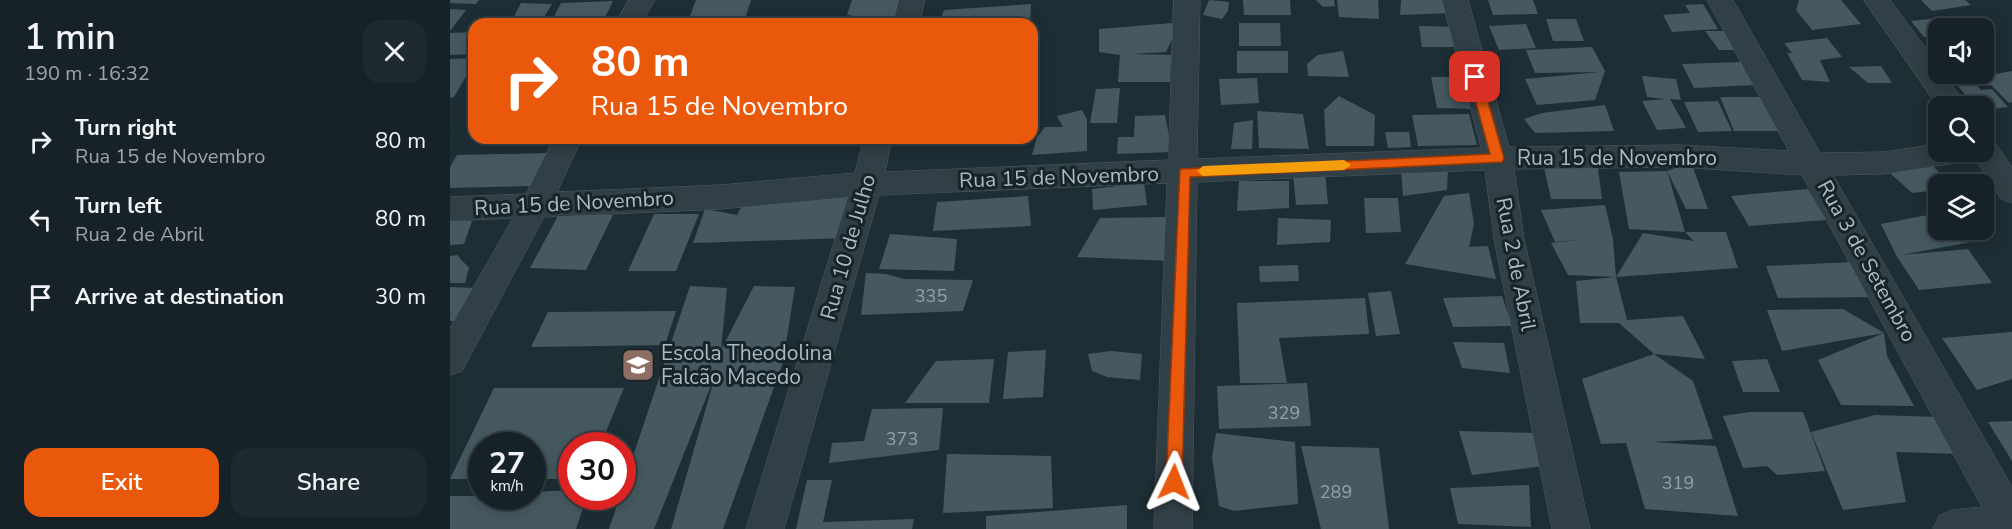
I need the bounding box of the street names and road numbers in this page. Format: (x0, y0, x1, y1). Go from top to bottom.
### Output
street label: Rua 15 de Novembro (1517, 144, 1717, 172)
street label: Rua 15 de Novembro (959, 160, 1159, 194)
street label: Rua 10 de Julho (814, 171, 882, 323)
street label: Rua 3 de Setembro (1811, 175, 1923, 347)
street label: Rua 15 de Novembro (473, 184, 675, 222)
street label: Rua 2 de Abril (1489, 195, 1543, 334)

